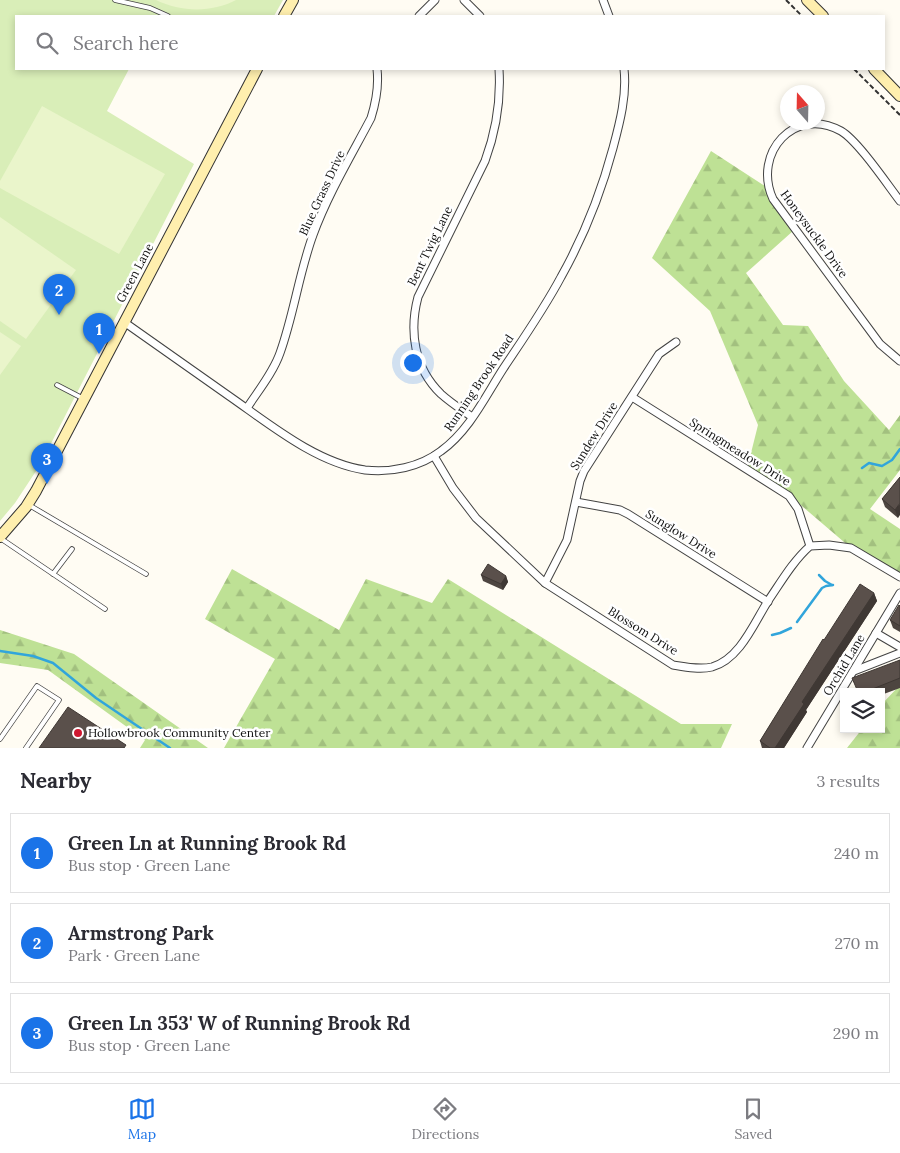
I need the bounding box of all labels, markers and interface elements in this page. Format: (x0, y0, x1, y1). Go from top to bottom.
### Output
search box (15, 15, 885, 70)
icon: search (33, 29, 61, 57)
text: Search here (73, 31, 179, 55)
north arrow (780, 85, 825, 130)
street label: Blue Grass Drive (295, 147, 348, 238)
street label: Honeysuckle Drive (778, 187, 852, 281)
street label: Bent Twig Lane (404, 203, 455, 288)
street label: Green Lane (113, 240, 157, 305)
pin: 2 (43, 274, 75, 315)
pin: 1 (83, 313, 115, 354)
street label: Running Brook Road (441, 331, 517, 434)
your location (400, 350, 426, 376)
street label: Sundew Drive (567, 398, 621, 473)
street label: Springmeadow Drive (687, 414, 794, 489)
pin: 3 (31, 443, 63, 484)
street label: Sunglow Drive (643, 506, 720, 562)
street label: Blossom Drive (606, 603, 681, 658)
street label: Orchid Lane (819, 631, 868, 698)
map controls (840, 688, 885, 733)
button: layers (840, 688, 885, 733)
place label: Hollowbrook Community Center (88, 725, 271, 740)
marker: Hollowbrook Community Center (72, 727, 84, 739)
text: Nearby (20, 767, 91, 794)
text: 3 results (816, 771, 880, 791)
text: Green Ln at Running Brook Rd (68, 831, 346, 855)
text: 1 (34, 843, 40, 863)
text: 240 m (834, 843, 879, 863)
text: Bus stop · Green Lane (68, 855, 230, 875)
text: Armstrong Park (68, 921, 214, 945)
text: 2 (33, 933, 41, 953)
text: 270 m (835, 933, 879, 953)
text: Park · Green Lane (68, 945, 200, 965)
text: Green Ln 353' W of Running Brook Rd (68, 1011, 410, 1035)
text: 3 (33, 1023, 41, 1043)
text: 290 m (833, 1023, 879, 1043)
text: Bus stop · Green Lane (68, 1035, 230, 1055)
tab: Map (128, 1095, 156, 1143)
tab: Directions (411, 1095, 479, 1143)
tab: Saved (734, 1095, 772, 1143)

